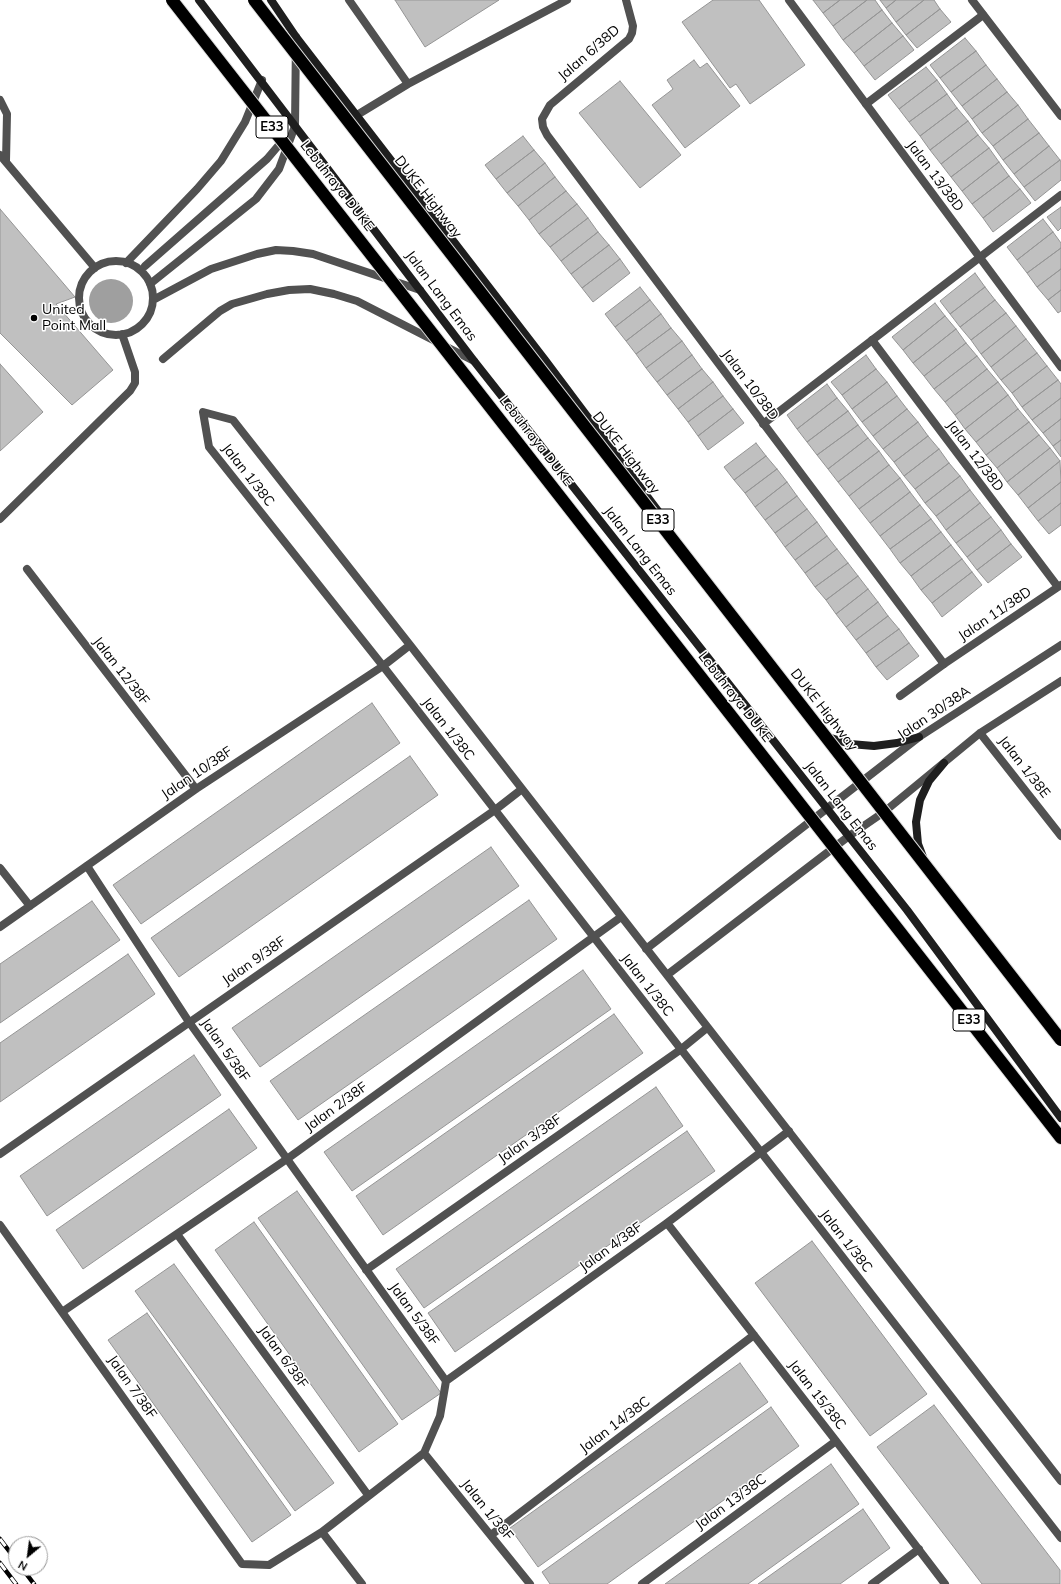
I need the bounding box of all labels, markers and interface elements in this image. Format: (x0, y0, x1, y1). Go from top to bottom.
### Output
street label: Jalan 6/38D (555, 22, 623, 84)
road number: E33 (256, 116, 288, 138)
street label: Lebuhraya DUKE (296, 137, 378, 235)
street label: Jalan 13/38D (903, 137, 967, 215)
street label: DUKE Highway (391, 152, 465, 242)
street label: Jalan Lang Emas (402, 248, 480, 344)
place label: United Point Mall (42, 302, 106, 334)
marker: United Point Mall (29, 313, 39, 323)
street label: Jalan 10/38D (718, 346, 782, 424)
street label: Lebuhraya DUKE (495, 392, 577, 490)
street label: DUKE Highway (589, 408, 663, 498)
street label: Jalan 12/38D (943, 417, 1007, 495)
street label: Jalan 1/38C (218, 440, 278, 510)
street label: Jalan Lang Emas (600, 503, 680, 599)
road number: E33 (642, 509, 674, 531)
street label: Jalan 11/38D (955, 583, 1035, 645)
street label: Jalan 12/38F (89, 633, 153, 709)
street label: Lebuhraya DUKE (694, 648, 776, 746)
street label: DUKE Highway (787, 665, 861, 755)
street label: Jalan 30/38A (894, 682, 974, 744)
street label: Jalan 1/38C (418, 694, 478, 764)
street label: Jalan 1/38E (995, 733, 1053, 801)
street label: Jalan 10/38F (158, 743, 236, 803)
street label: Jalan Lang Emas (801, 758, 881, 854)
street label: Jalan 9/38F (219, 933, 289, 989)
street label: Jalan 1/38C (617, 950, 677, 1020)
road number: E33 (953, 1009, 985, 1031)
street label: Jalan 5/38F (197, 1015, 253, 1085)
street label: Jalan 2/38F (301, 1079, 371, 1135)
street label: Jalan 3/38F (495, 1111, 565, 1167)
street label: Jalan 1/38C (816, 1206, 876, 1276)
street label: Jalan 4/38F (576, 1219, 646, 1275)
street label: Jalan 5/38F (386, 1279, 442, 1349)
street label: Jalan 6/38F (255, 1322, 311, 1392)
street label: Jalan 7/38F (104, 1352, 160, 1422)
street label: Jalan 15/38C (785, 1357, 849, 1433)
street label: Jalan 14/38C (576, 1393, 654, 1457)
street label: Jalan 13/38C (692, 1471, 770, 1533)
street label: Jalan 1/38F (457, 1476, 517, 1544)
north arrow (8, 1536, 48, 1576)
text: N (16, 1557, 30, 1574)

